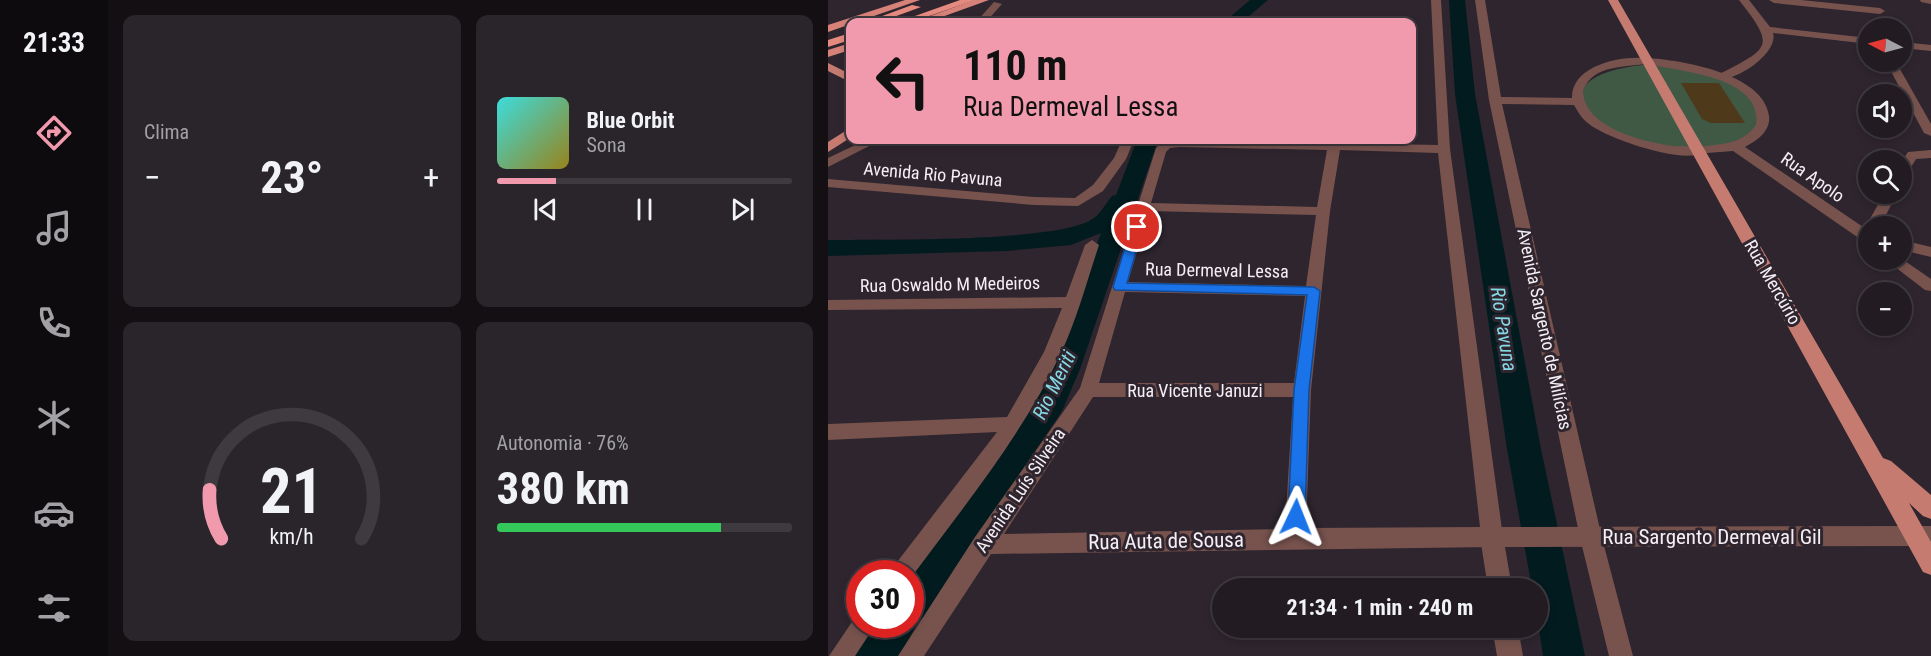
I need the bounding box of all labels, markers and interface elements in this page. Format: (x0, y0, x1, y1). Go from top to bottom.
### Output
north arrow (1858, 18, 1912, 72)
map controls (1858, 18, 1912, 336)
text: 21:33 (23, 27, 85, 59)
text: 110 m (963, 41, 1068, 90)
icon: left (864, 42, 942, 120)
button: sound (1858, 84, 1912, 138)
text: Rua Dermeval Lessa (963, 91, 1178, 123)
text: Blue Orbit (587, 108, 675, 133)
icon: directions (33, 112, 75, 154)
text: Clima (144, 120, 189, 144)
text: Sona (587, 133, 626, 157)
street label: Rua Apolo (1777, 148, 1849, 206)
button: search (1858, 150, 1912, 204)
text: 23° (260, 151, 323, 204)
street label: Avenida Rio Pavuna (863, 157, 1003, 191)
text: − (144, 158, 161, 197)
text: + (423, 158, 439, 197)
icon: previous (529, 193, 562, 226)
icon: pause (628, 193, 661, 226)
icon: next (726, 193, 759, 226)
pin (1111, 201, 1162, 252)
icon: music (33, 207, 75, 249)
icon: arrive (1120, 210, 1153, 243)
button: + (1858, 216, 1912, 270)
street label: Avenida Sargento de Milícias (1513, 227, 1577, 431)
street label: Rua Mercúrio (1740, 236, 1806, 328)
street label: Rua Dermeval Lessa (1145, 258, 1289, 282)
street label: Rua Oswaldo M Medeiros (860, 272, 1040, 296)
button: − (1858, 282, 1912, 336)
water label: Rio Pavuna (1485, 285, 1523, 373)
icon: phone (33, 302, 75, 344)
water label: Rio Meriti (1027, 346, 1081, 423)
street label: Rua Vicente Januzi (1127, 380, 1263, 401)
icon: climate (33, 397, 75, 439)
street label: Avenida Luís Silveira (971, 424, 1069, 556)
text: Autonomia · 76% (497, 431, 629, 455)
text: 21 (260, 455, 323, 528)
text: 380 km (497, 462, 630, 515)
position arrow (1264, 485, 1328, 549)
icon: car (33, 492, 75, 534)
text: km/h (270, 524, 314, 549)
street label: Rua Sargento Dermeval Gil (1602, 525, 1822, 549)
street label: Rua Auta de Sousa (1088, 528, 1244, 554)
speed limit sign: 30 (846, 560, 924, 638)
icon: filters (33, 587, 75, 629)
text: 21:34 · 1 min · 240 m (1287, 595, 1473, 620)

